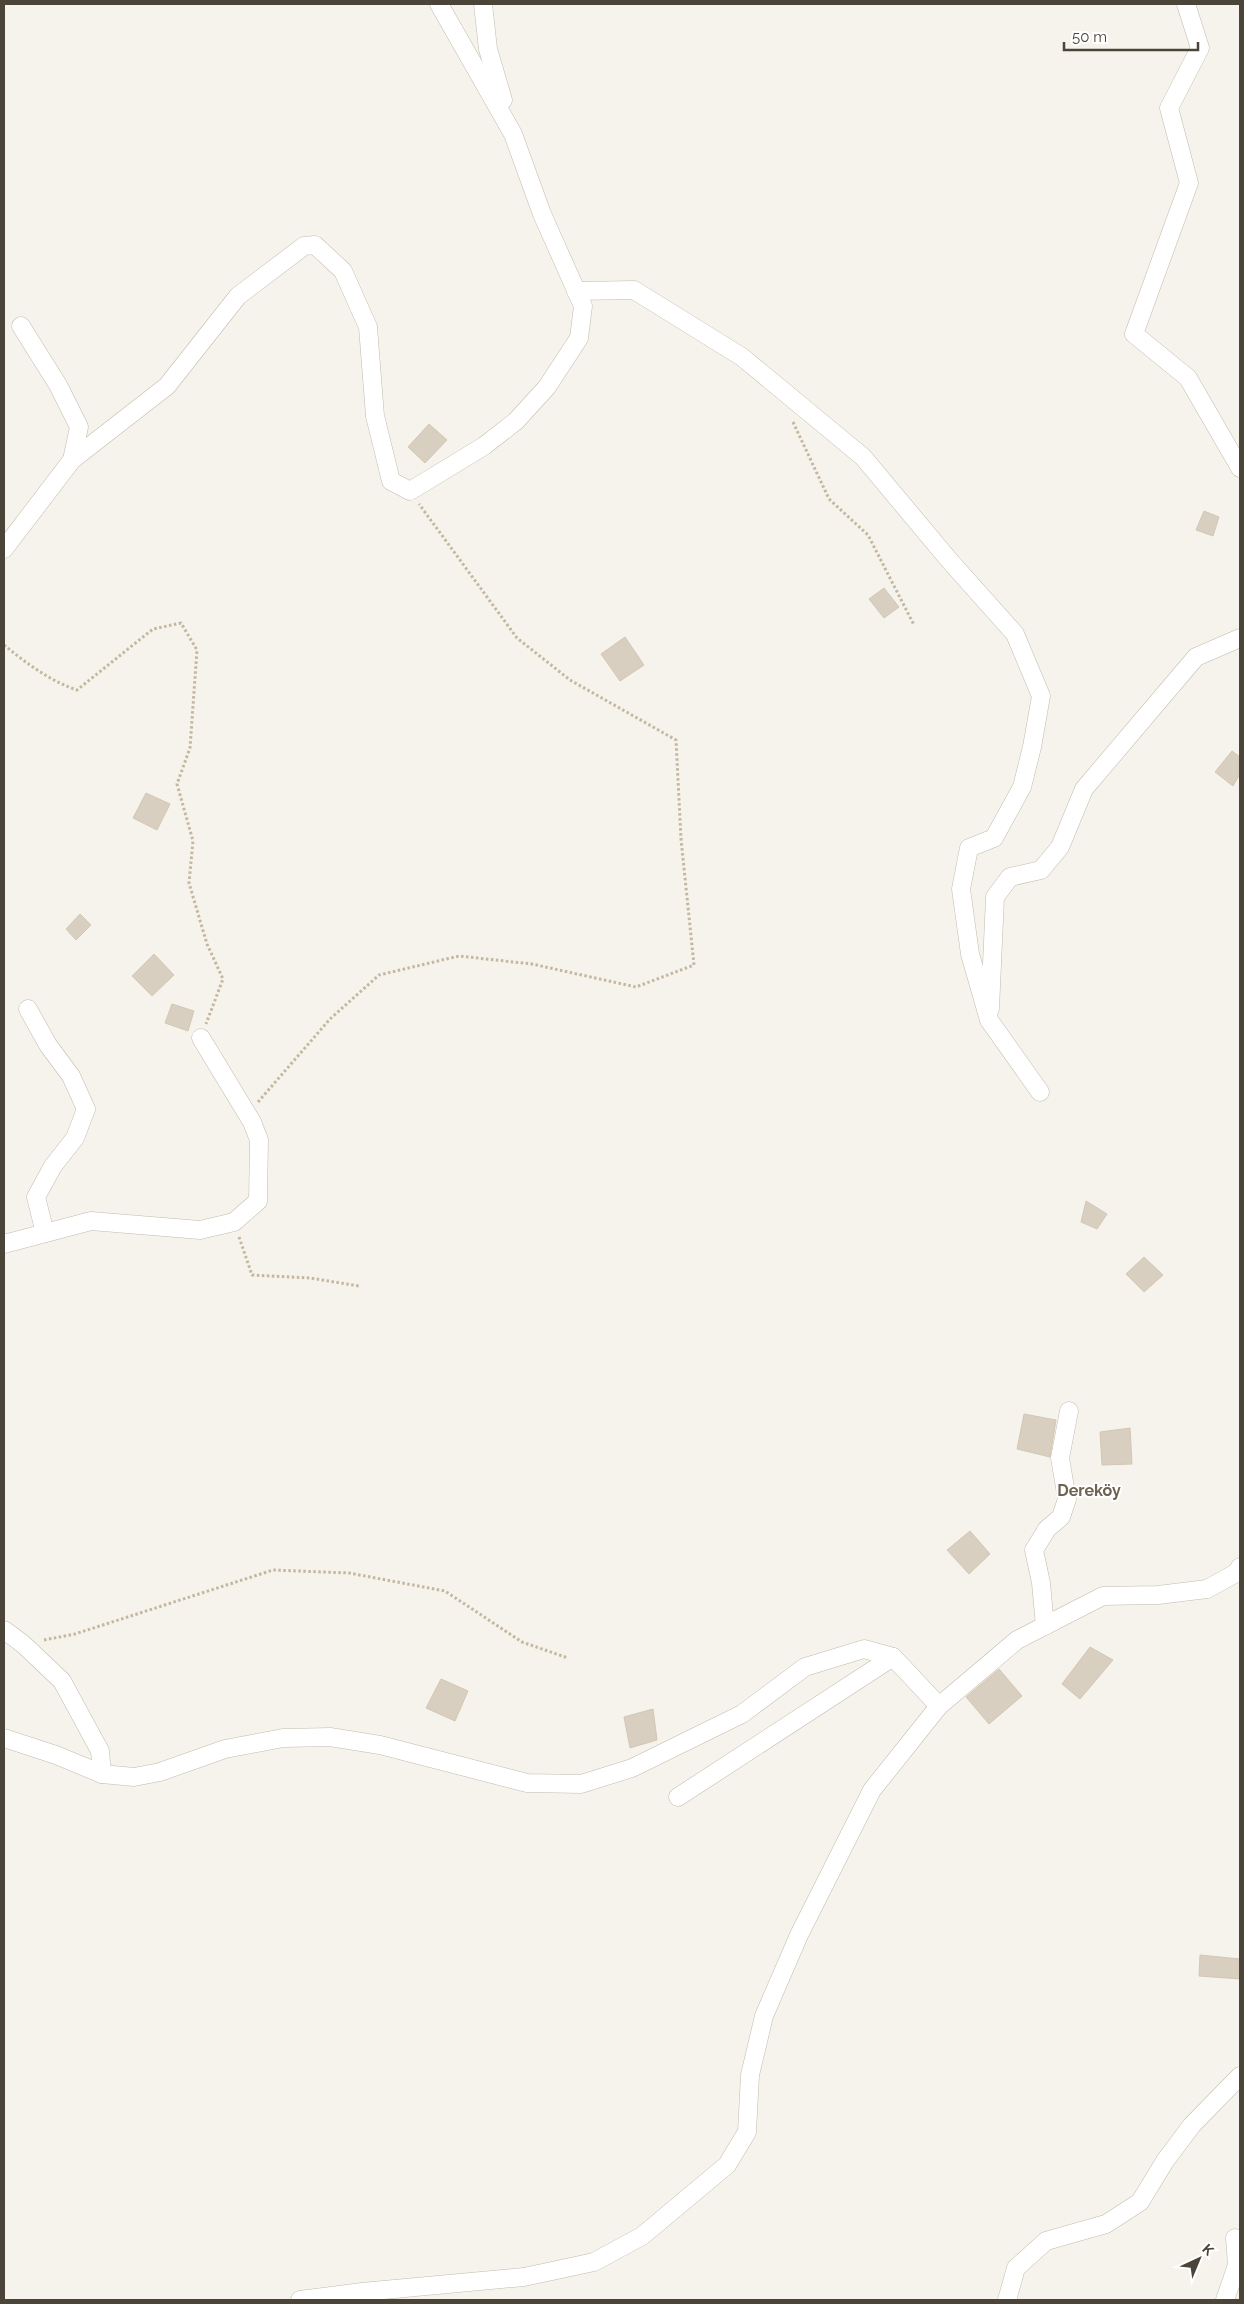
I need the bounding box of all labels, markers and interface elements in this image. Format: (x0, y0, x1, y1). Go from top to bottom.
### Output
scale bar (1064, 20, 1198, 52)
text: 50 m (1072, 28, 1107, 46)
district label: Dereköy (1057, 1481, 1121, 1500)
north arrow (1174, 2234, 1224, 2284)
text: K (1199, 2241, 1217, 2259)

